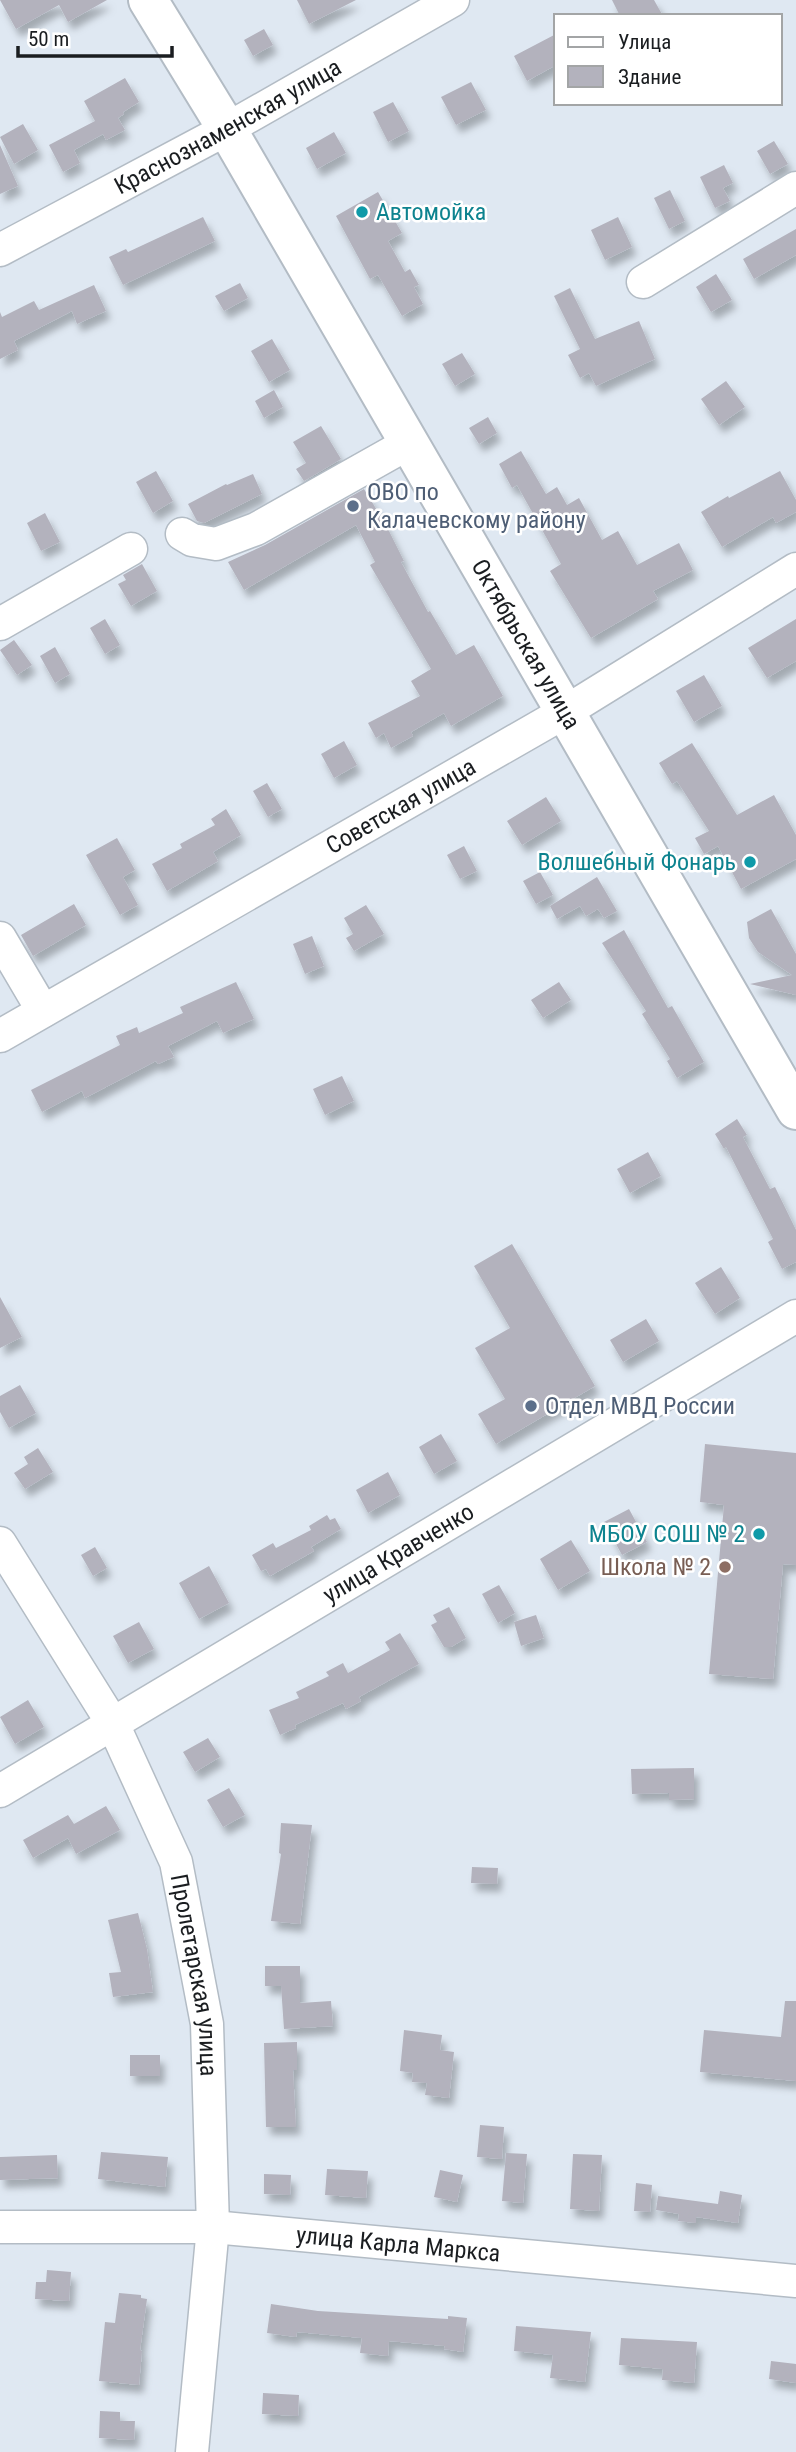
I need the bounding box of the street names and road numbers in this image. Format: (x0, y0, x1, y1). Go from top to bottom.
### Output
street label: Краснознаменская улица (110, 53, 346, 200)
street label: Октябрьская улица (466, 554, 586, 734)
street label: Советская улица (321, 752, 480, 860)
street label: улица Кравченко (318, 1498, 479, 1609)
street label: Пролетарская улица (165, 1872, 223, 2077)
street label: улица Карла Маркса (295, 2221, 502, 2268)

